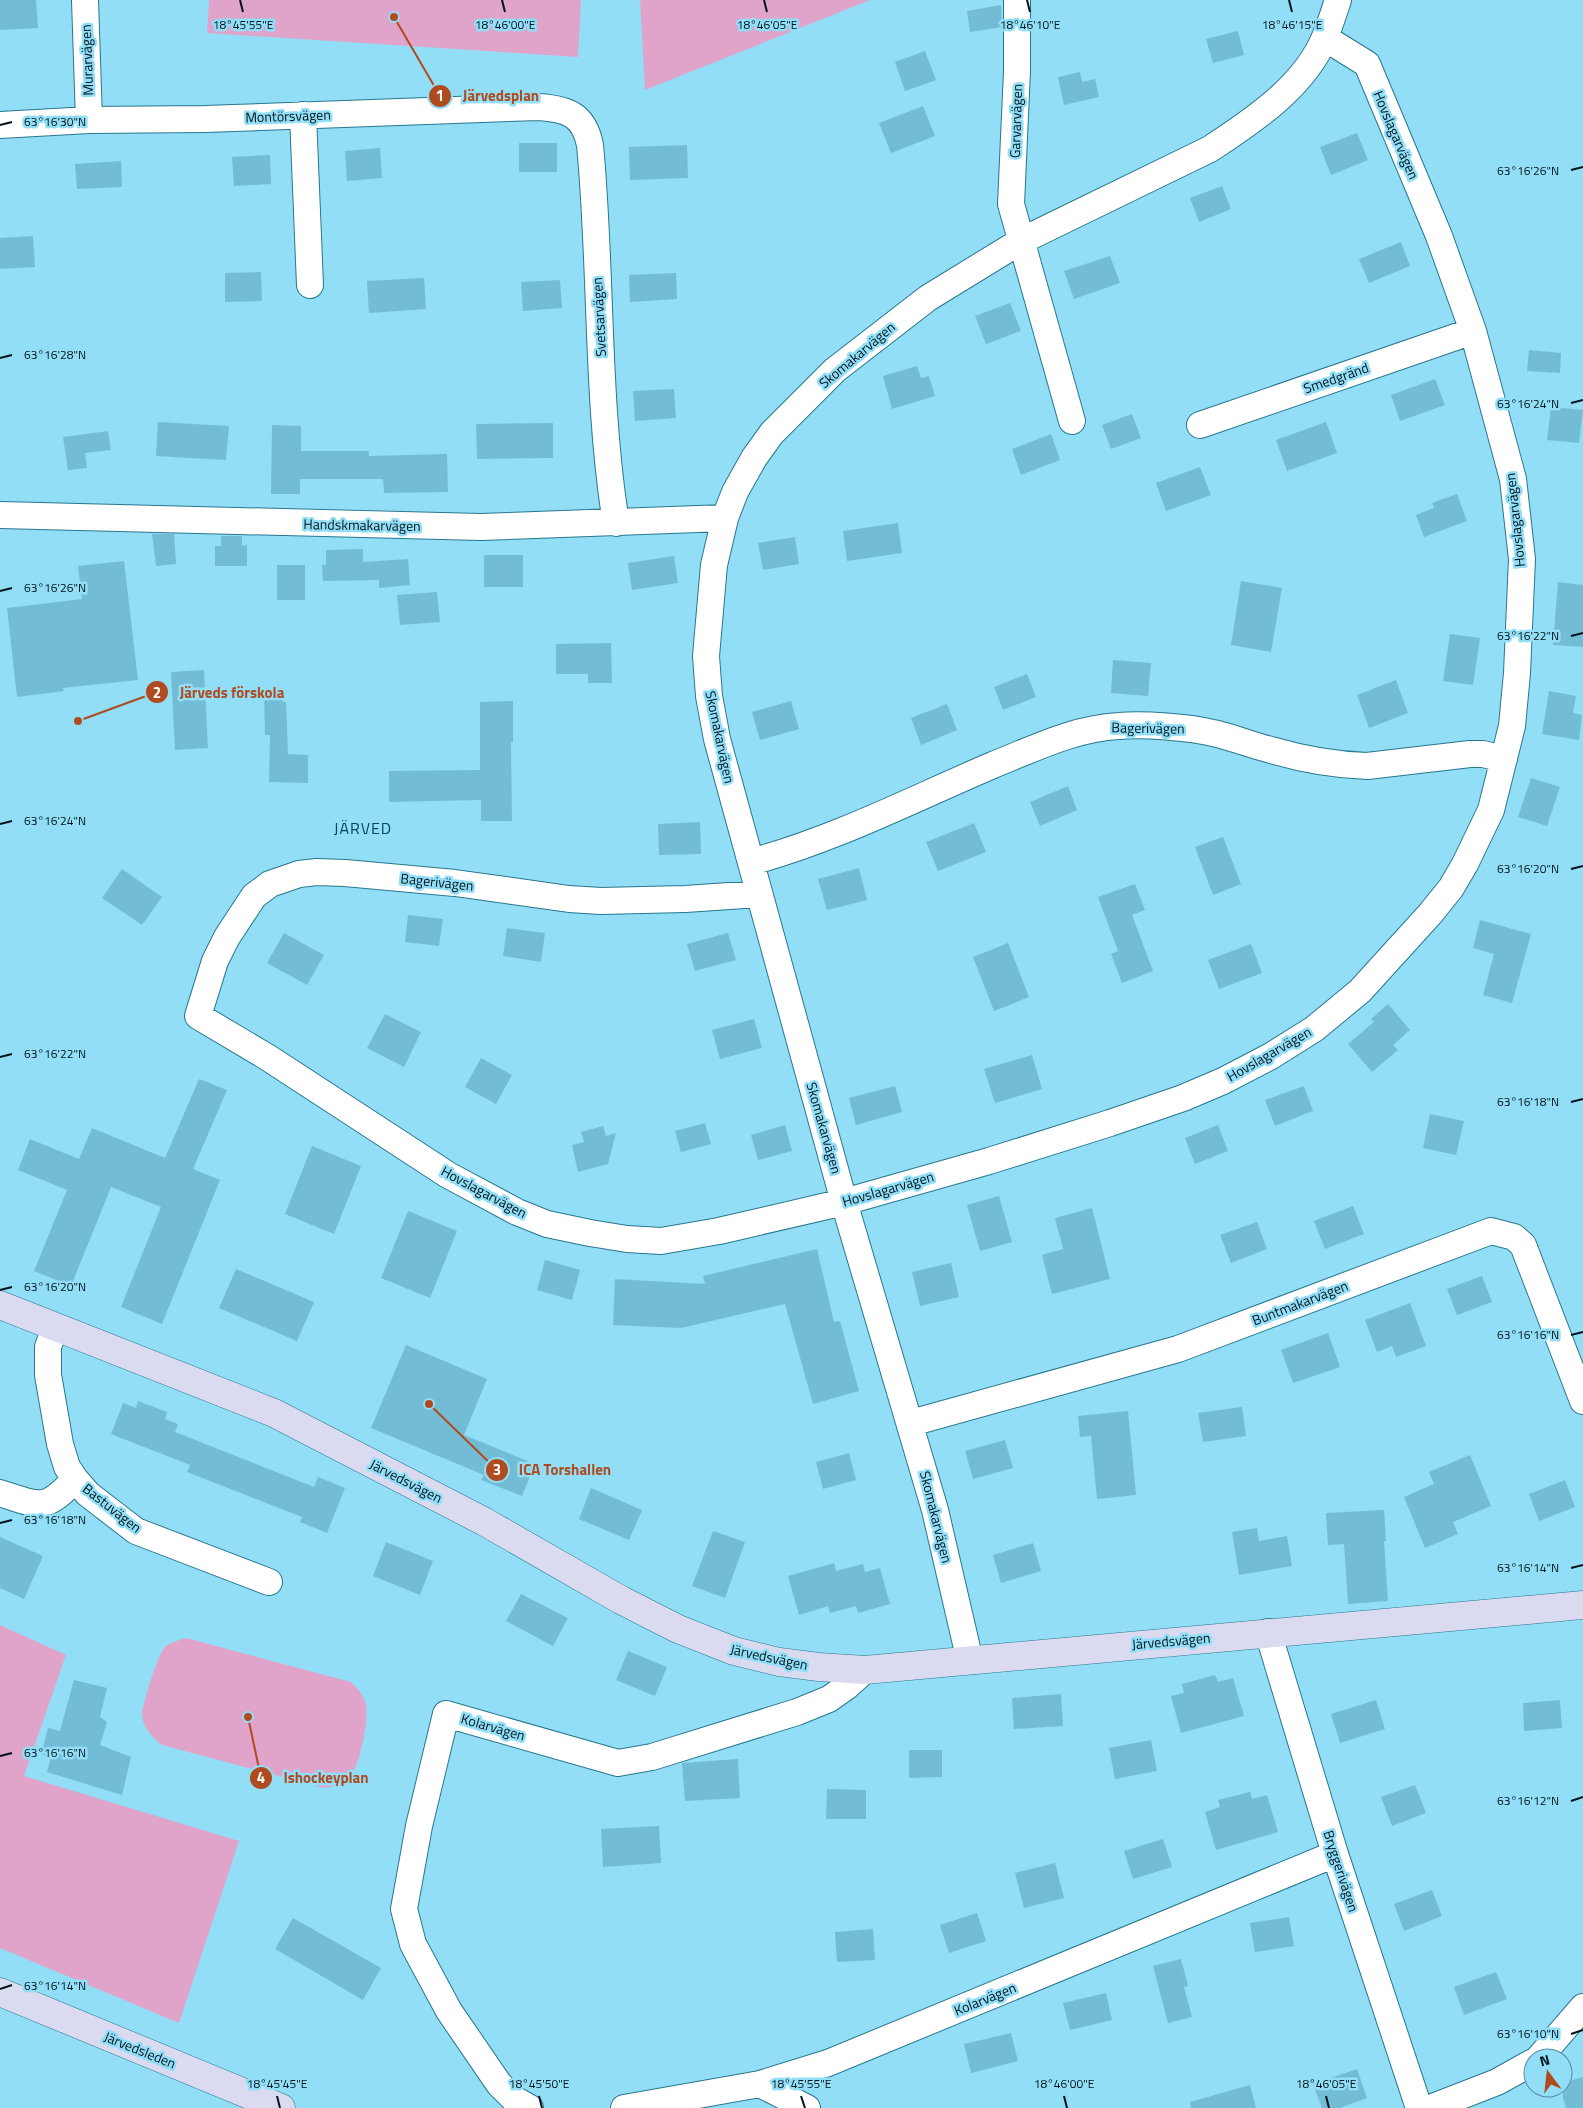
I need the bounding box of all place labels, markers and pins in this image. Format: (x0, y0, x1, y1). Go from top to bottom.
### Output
callout: Järvedsplan (428, 81, 549, 111)
callout: Järveds förskola (145, 677, 294, 707)
callout: ICA Torshallen (484, 1455, 622, 1485)
callout: Ishockeyplan (249, 1763, 379, 1793)

